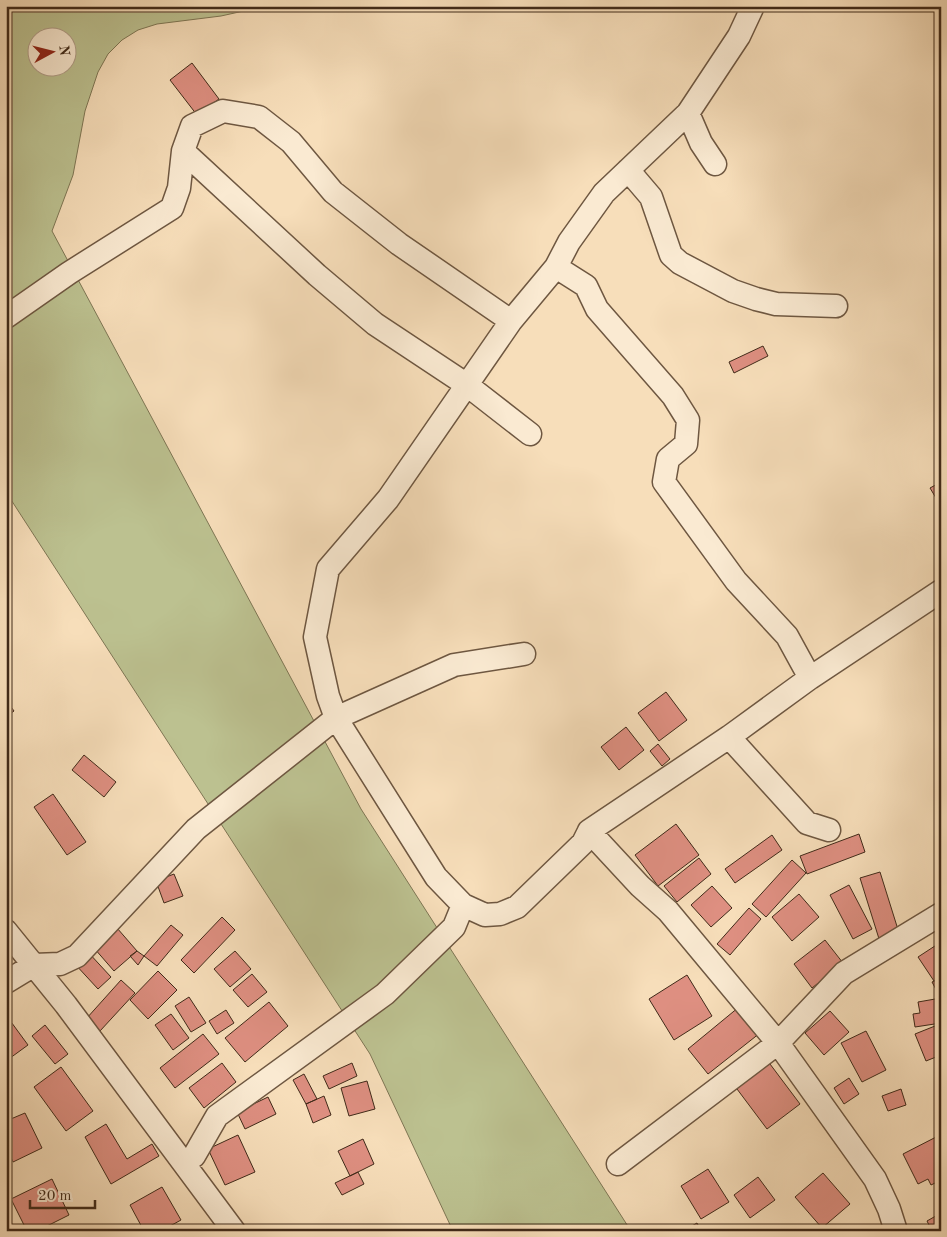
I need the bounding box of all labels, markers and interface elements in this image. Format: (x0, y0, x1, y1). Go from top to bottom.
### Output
north arrow (28, 28, 78, 78)
text: N (56, 44, 72, 57)
scale bar (30, 1177, 95, 1209)
text: 20 m (38, 1189, 72, 1204)

